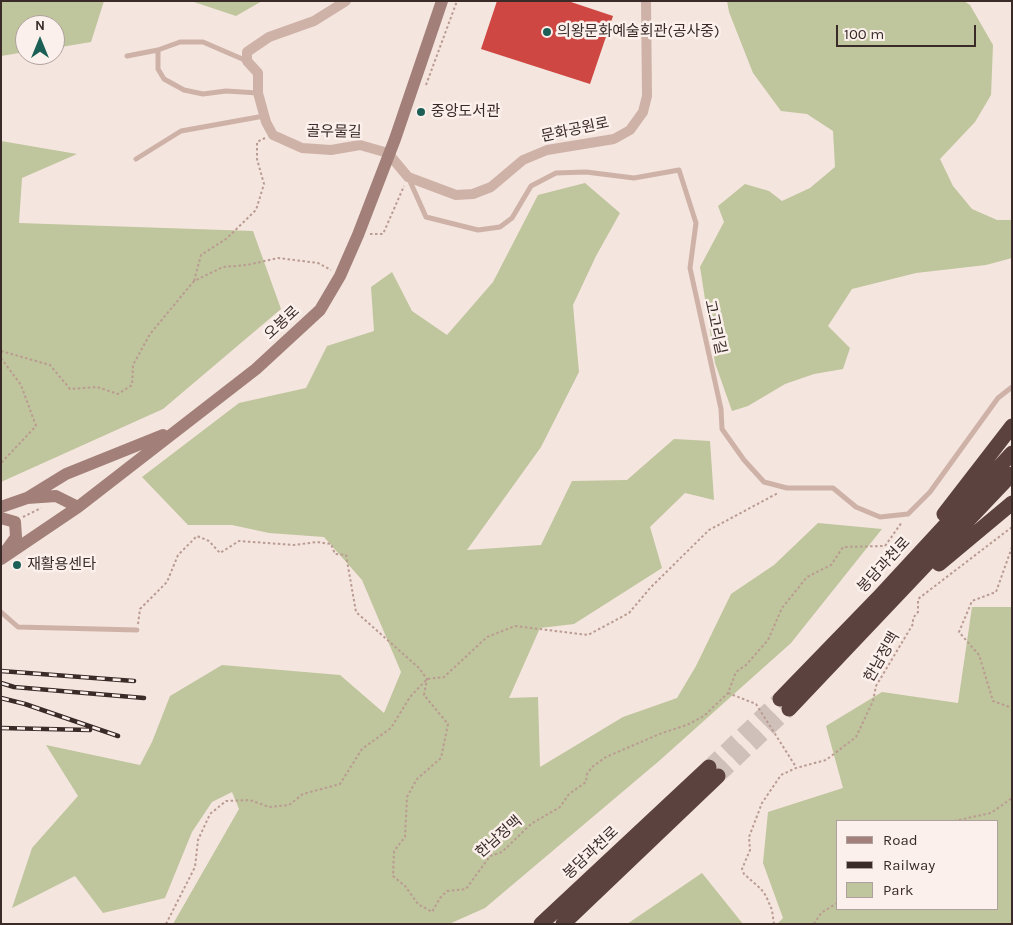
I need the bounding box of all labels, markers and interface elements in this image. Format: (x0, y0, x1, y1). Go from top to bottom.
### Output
north arrow (15, 15, 65, 65)
scale bar (838, 15, 978, 47)
text: N (35, 17, 45, 34)
place label: 의왕문화예술회관(공사중) (557, 23, 719, 41)
text: 100 m (844, 25, 884, 43)
marker: 의왕문화예술회관(공사중) (541, 26, 553, 38)
place label: 중앙도서관 (431, 103, 500, 121)
marker: 중앙도서관 (415, 106, 427, 118)
street label: 문화공원로 (539, 114, 611, 146)
street label: 골우물길 (306, 123, 362, 141)
street label: 고고리길 (700, 298, 730, 356)
street label: 오봉로 (261, 302, 303, 344)
street label: 봉담과천로 (854, 534, 914, 596)
place label: 재활용센타 (27, 556, 96, 574)
marker: 재활용센타 (11, 559, 23, 571)
street label: 한남정맥 (860, 629, 904, 685)
street label: 한남정맥 (472, 812, 526, 862)
legend (836, 820, 998, 910)
street label: 봉담과천로 (560, 823, 622, 883)
text: Road (883, 831, 918, 849)
text: Railway (883, 856, 935, 874)
text: Park (883, 881, 913, 899)

